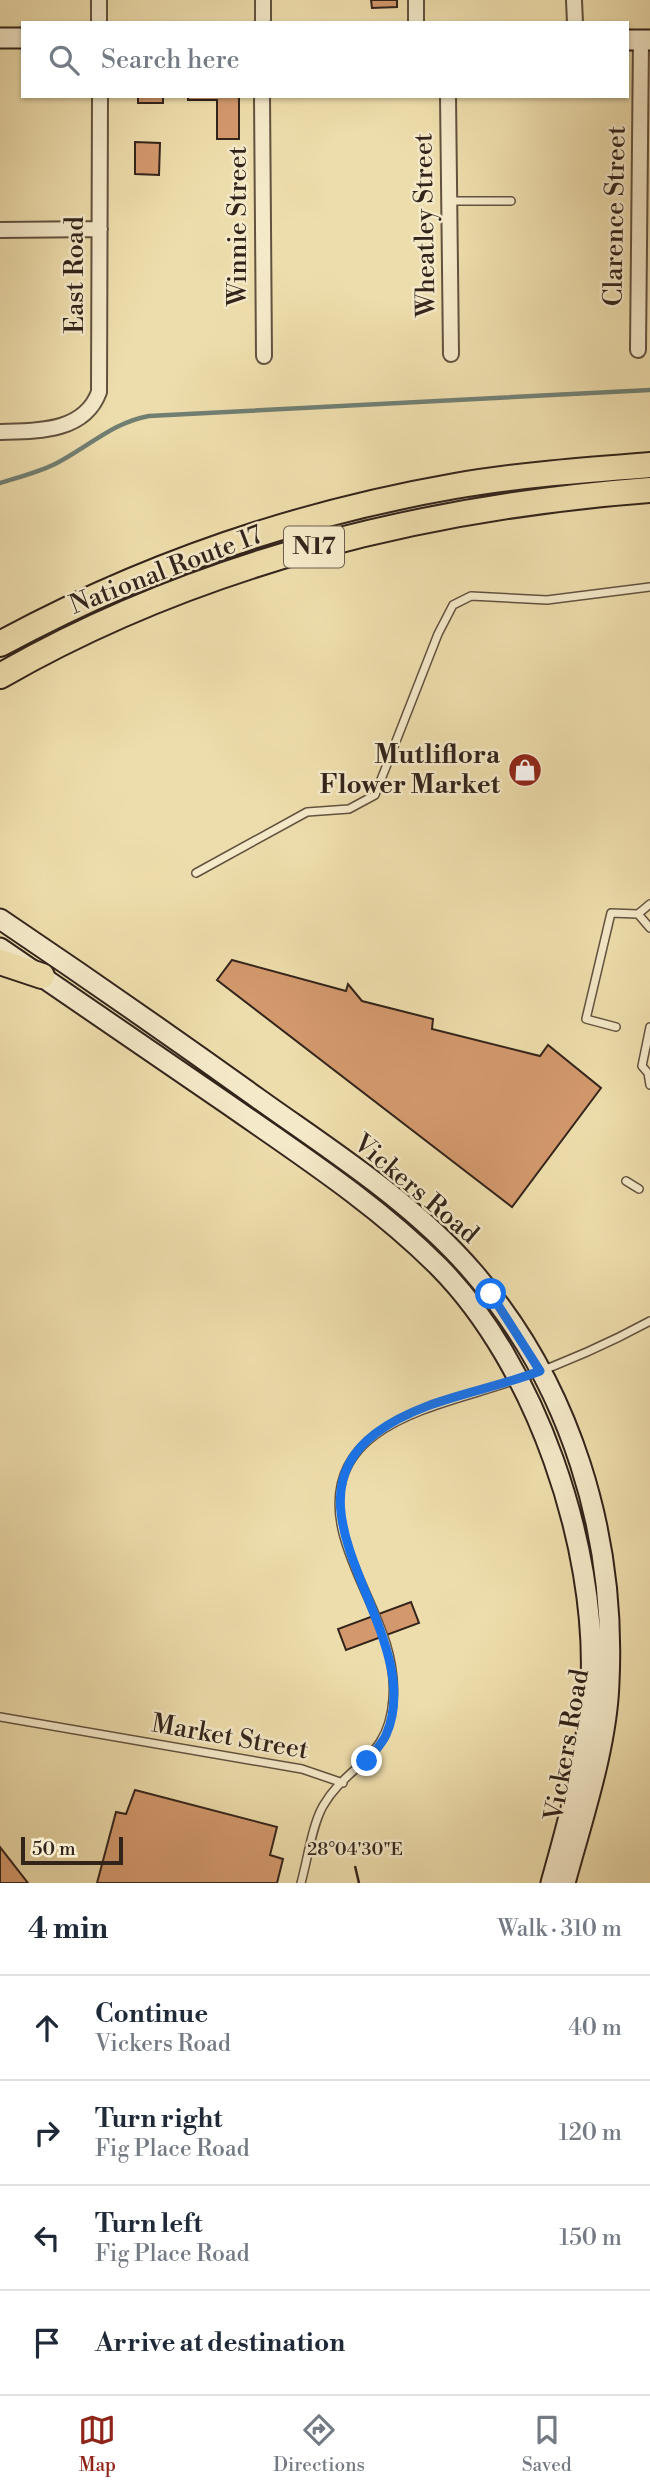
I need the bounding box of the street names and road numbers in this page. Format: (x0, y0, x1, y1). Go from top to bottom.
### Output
street label: Clarence Street (597, 125, 633, 307)
street label: Wheatley Street (407, 133, 443, 318)
street label: Winnie Street (222, 146, 254, 307)
street label: East Road (59, 216, 91, 334)
street label: National Route 17 (65, 519, 267, 621)
road number: N17 (284, 526, 344, 568)
street label: Vickers Road (346, 1127, 485, 1251)
street label: Vickers Road (538, 1666, 596, 1824)
street label: Market Street (149, 1707, 311, 1767)

